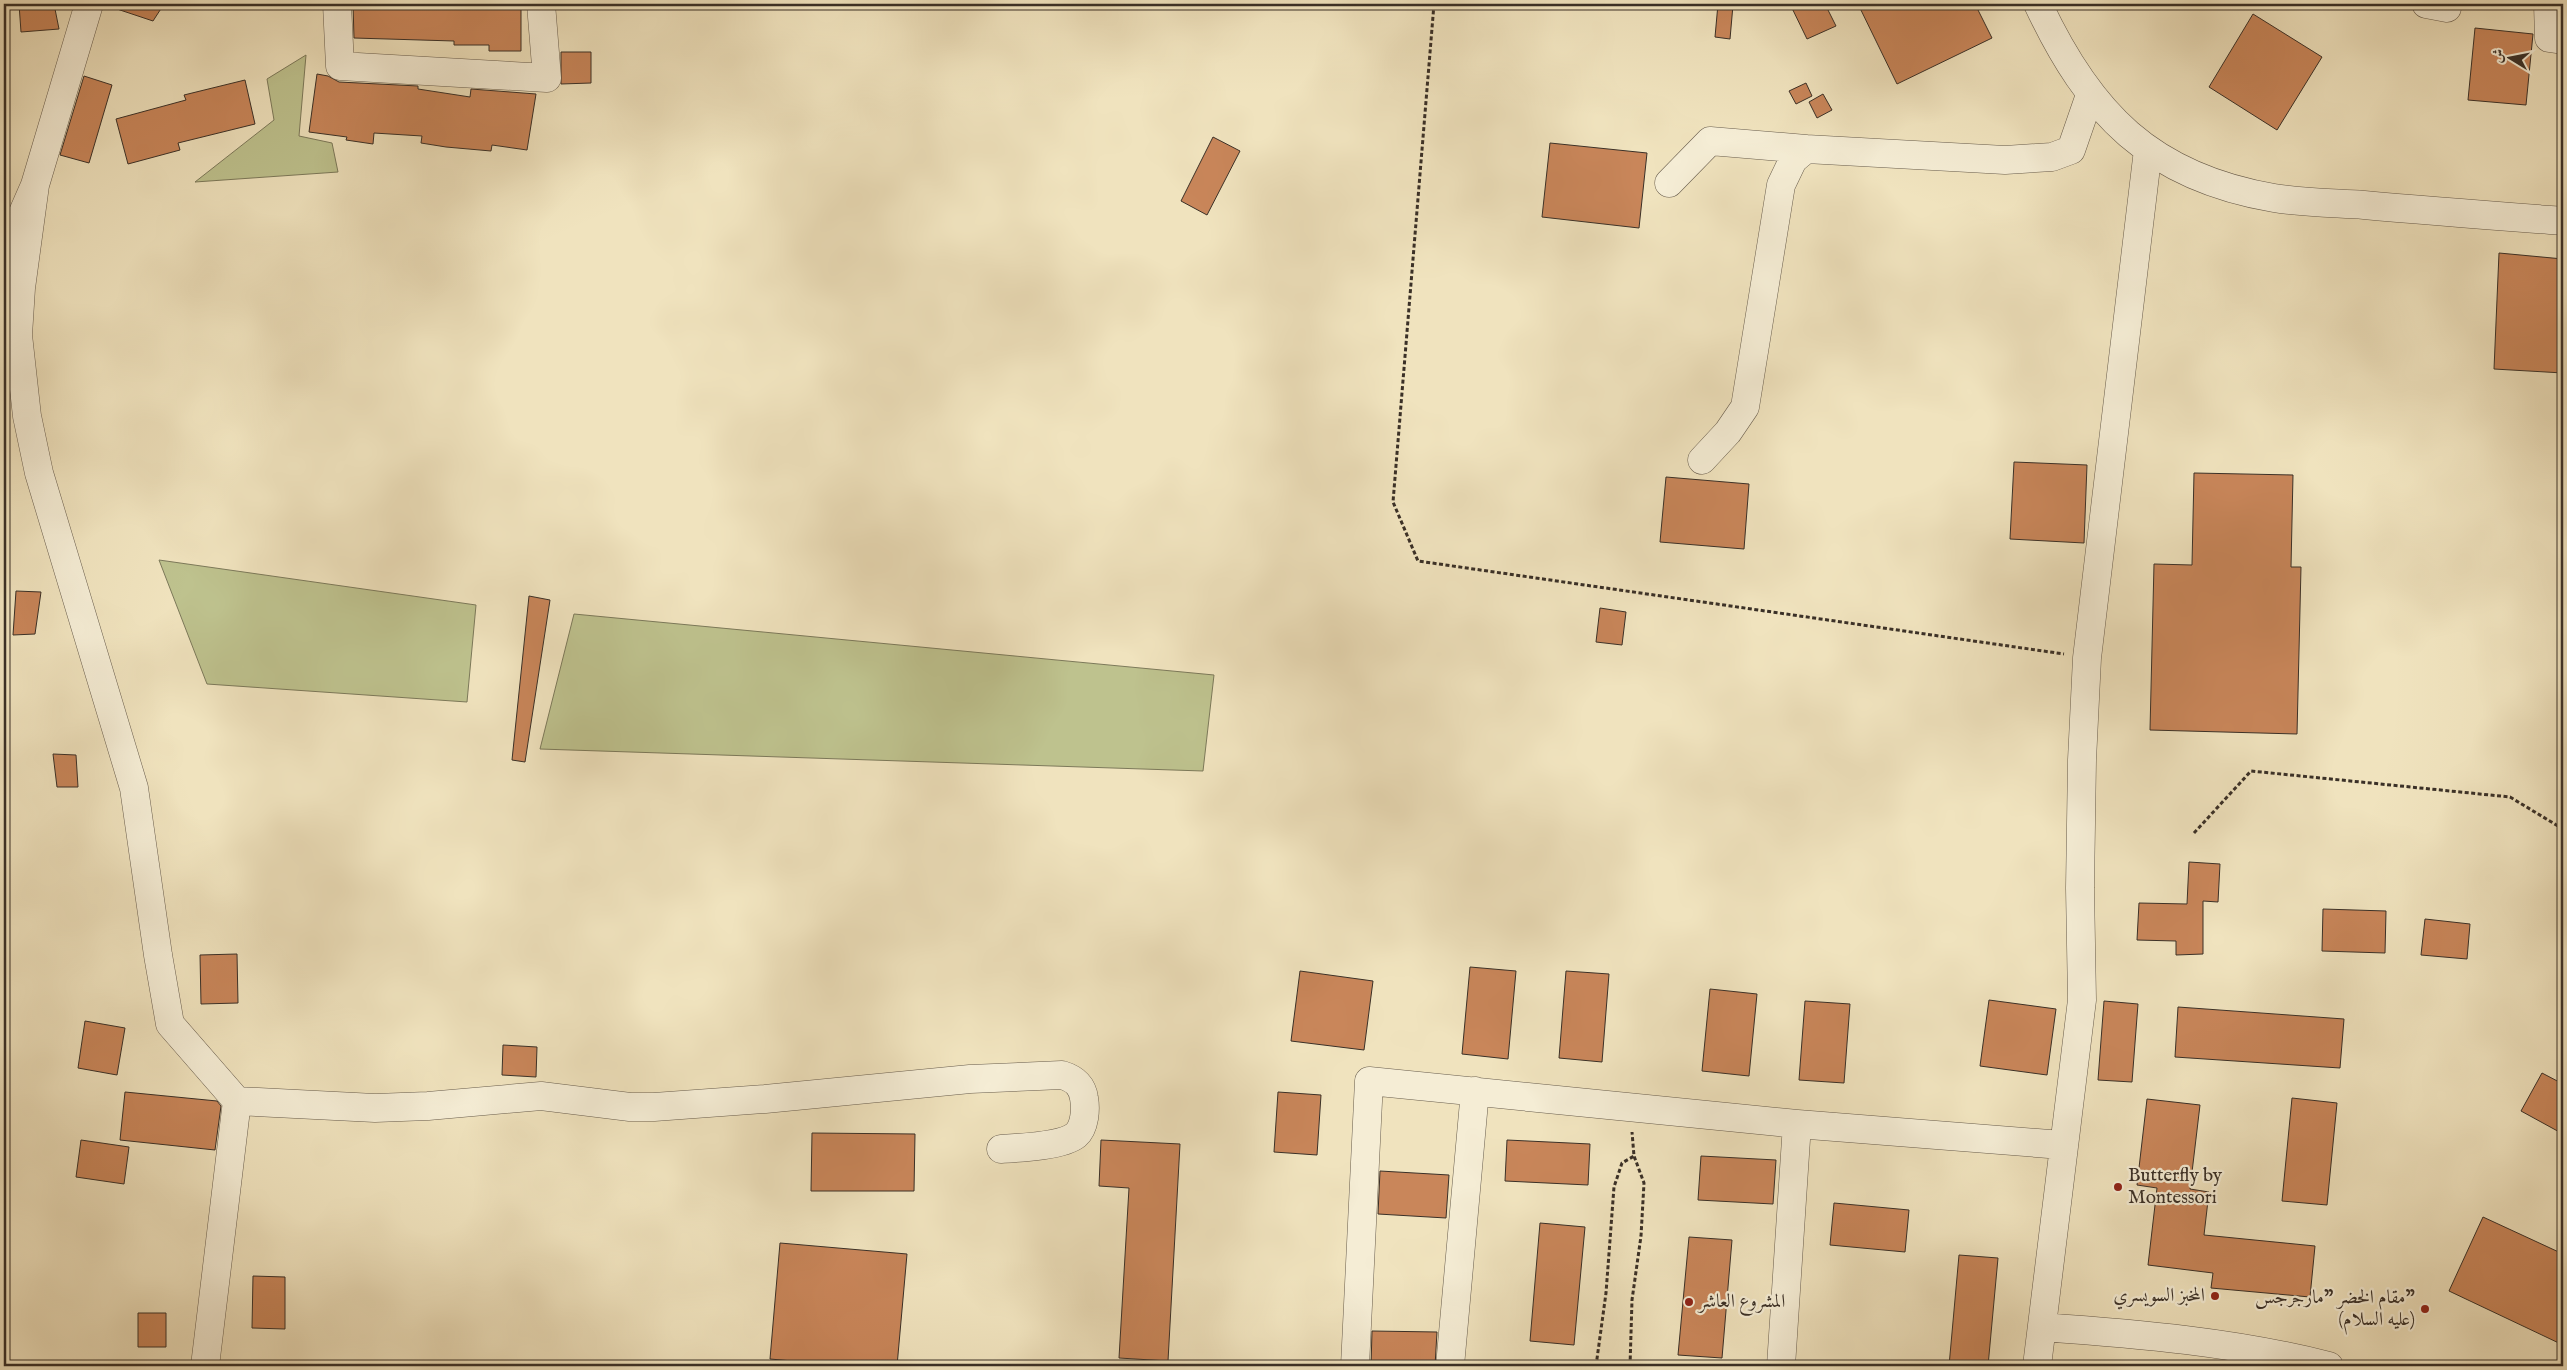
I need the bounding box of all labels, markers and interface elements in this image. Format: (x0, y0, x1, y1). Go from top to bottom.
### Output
north arrow (2484, 32, 2534, 82)
text: ش (2488, 47, 2508, 64)
place label: Butterfly by Montessori (2128, 1164, 2223, 1210)
marker: Butterfly by Montessori (2112, 1181, 2124, 1193)
place label: المخبز السويسري (2113, 1284, 2205, 1310)
place label: مقام الخضر "مارجرجس" (عليه السلام) (2255, 1286, 2415, 1335)
place label: المشروع العاشر (1697, 1290, 1785, 1316)
marker: المخبز السويسري (2209, 1290, 2221, 1302)
marker: المشروع العاشر (1683, 1296, 1695, 1308)
marker: مقام الخضر "مارجرجس" (عليه السلام) (2419, 1303, 2431, 1315)

